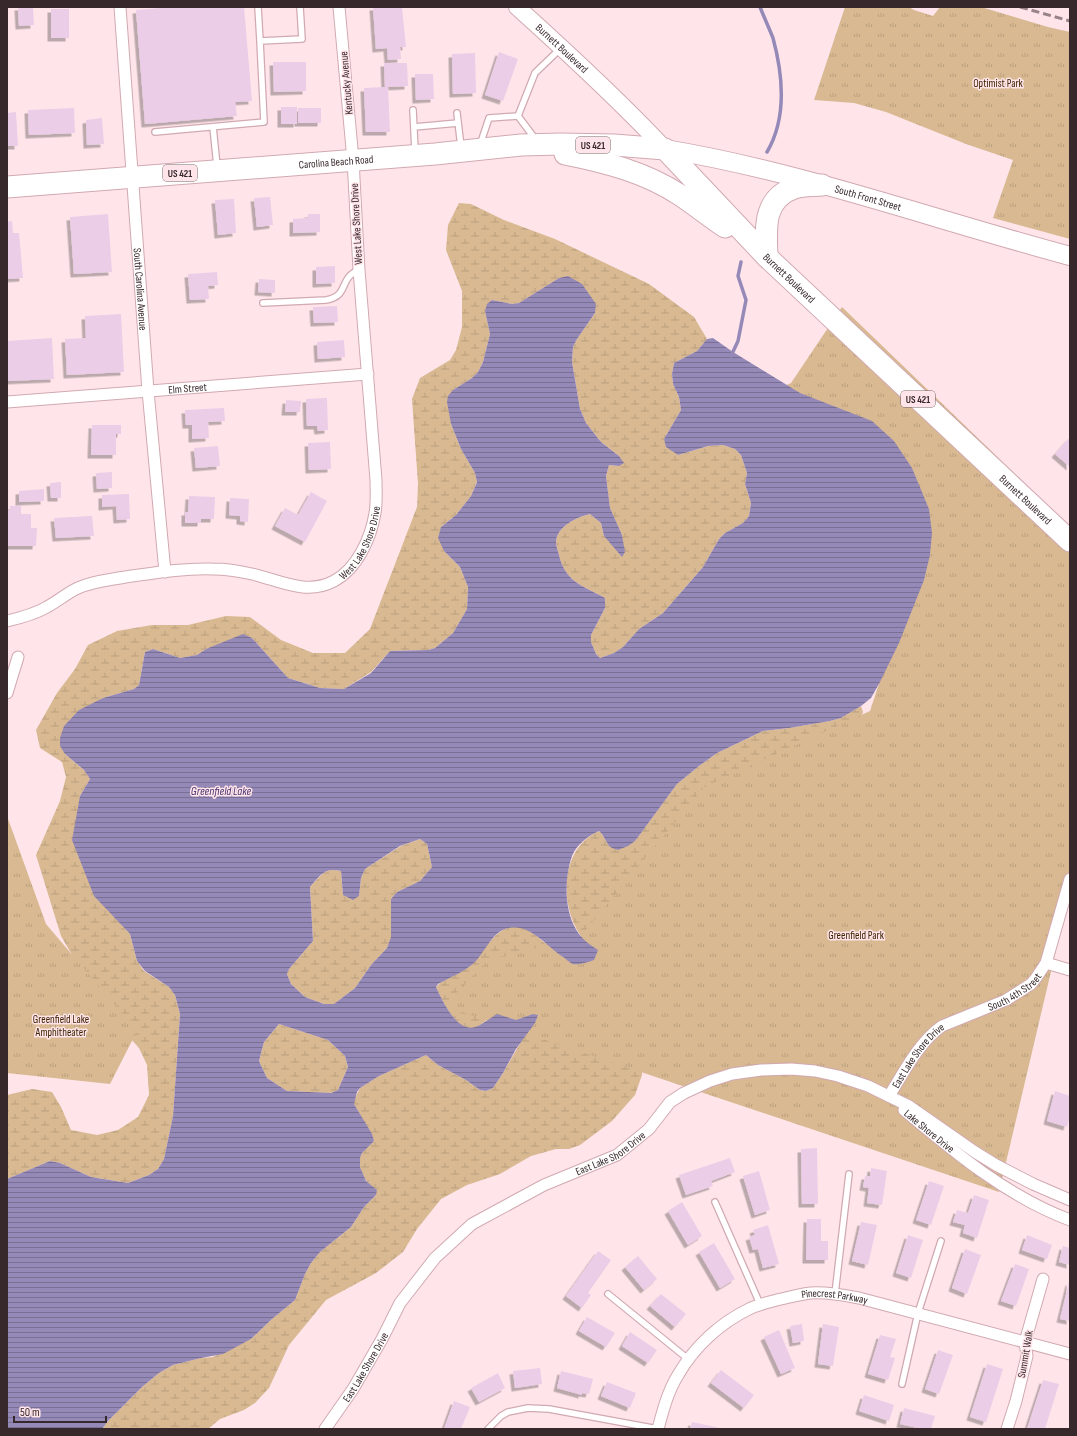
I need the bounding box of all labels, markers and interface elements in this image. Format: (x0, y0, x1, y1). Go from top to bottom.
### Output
street label: Burnett Boulevard (533, 21, 591, 76)
street label: Kentucky Avenue (337, 51, 356, 115)
park label: Optimist Park (973, 77, 1024, 90)
road number: US 421 (576, 137, 610, 153)
street label: Carolina Beach Road (298, 153, 374, 171)
road number: US 421 (163, 165, 197, 181)
street label: South Front Street (833, 182, 903, 214)
street label: West Lake Shore Drive (348, 183, 365, 265)
street label: South Carolina Avenue (131, 248, 150, 331)
street label: Burnett Boulevard (760, 251, 818, 306)
street label: Elm Street (168, 380, 208, 396)
road number: US 421 (901, 391, 935, 407)
street label: Burnett Boulevard (997, 472, 1054, 528)
street label: West Lake Shore Drive (337, 505, 383, 583)
water label: Greenfield Lake (191, 784, 251, 799)
park label: Greenfield Park (828, 929, 885, 942)
street label: South 4th Street (986, 970, 1045, 1014)
park label: Greenfield Lake Amphitheater (33, 1013, 89, 1039)
street label: East Lake Shore Drive (889, 1021, 947, 1091)
street label: Lake Shore Drive (901, 1107, 957, 1156)
street label: East Lake Shore Drive (574, 1129, 648, 1178)
street label: Pinecrest Parkway (800, 1287, 870, 1307)
street label: Summit Walk (1015, 1329, 1036, 1379)
street label: East Lake Shore Drive (340, 1330, 391, 1405)
scale bar (14, 1398, 106, 1424)
text: 50 m (20, 1405, 40, 1420)

